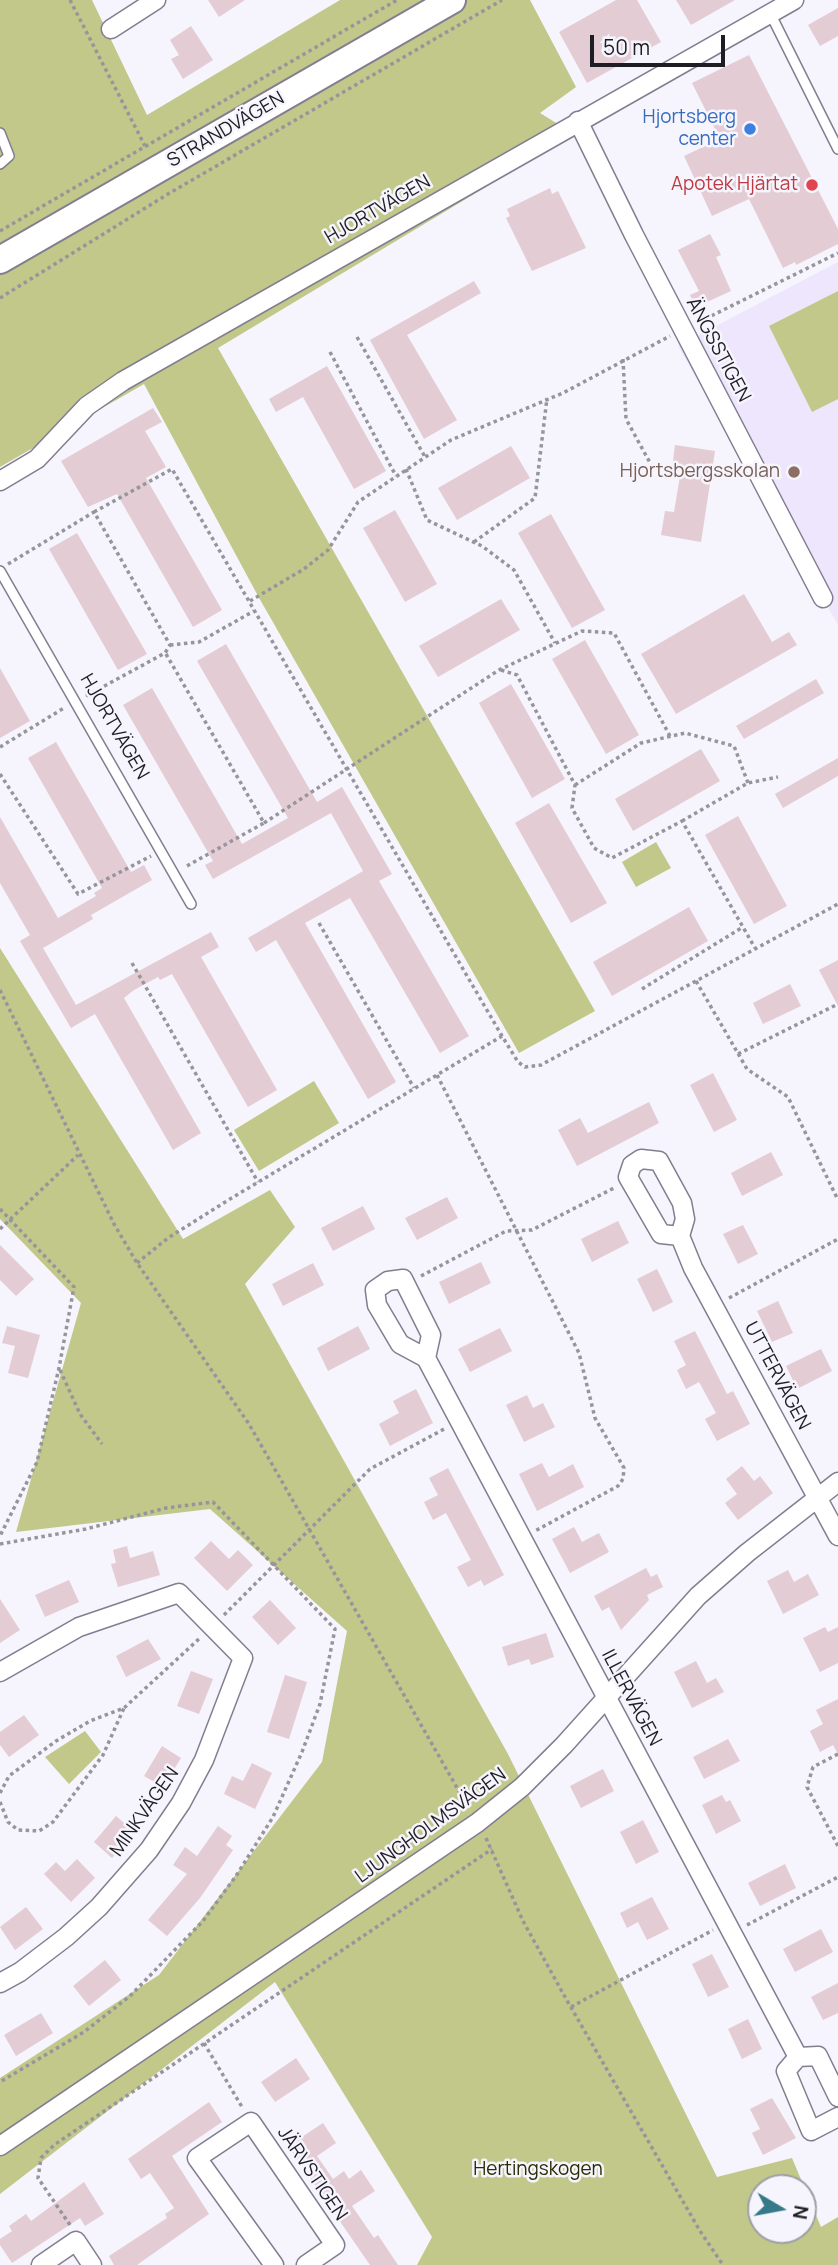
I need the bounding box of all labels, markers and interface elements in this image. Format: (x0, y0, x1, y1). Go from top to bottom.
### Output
scale bar (593, 21, 728, 65)
text: 50 m (603, 33, 650, 61)
street label: STRANDVÄGEN (163, 87, 289, 173)
place label: Hjortsberg center (642, 107, 736, 151)
marker: Hjortsberg center (742, 121, 758, 137)
street label: HJORTVÄGEN (321, 171, 435, 249)
place label: Apotek Hjärtat (671, 174, 798, 196)
marker: Apotek Hjärtat (804, 177, 820, 193)
street label: ÄNGSSTIGEN (681, 294, 755, 406)
place label: Hjortsbergsskolan (620, 461, 780, 483)
marker: Hjortsbergsskolan (786, 464, 802, 480)
street label: HJORTVÄGEN (75, 670, 153, 784)
street label: UTTERVÄGEN (739, 1318, 815, 1434)
street label: ILLERVÄGEN (596, 1646, 666, 1750)
street label: MINKVÄGEN (106, 1763, 184, 1861)
street label: LJUNGHOLMSVÄGEN (351, 1764, 511, 1888)
street label: JÄRVSTIGEN (272, 2123, 352, 2225)
park label: Hertingskogen (473, 2159, 603, 2181)
north arrow (747, 2174, 817, 2244)
text: N (787, 2203, 815, 2221)

